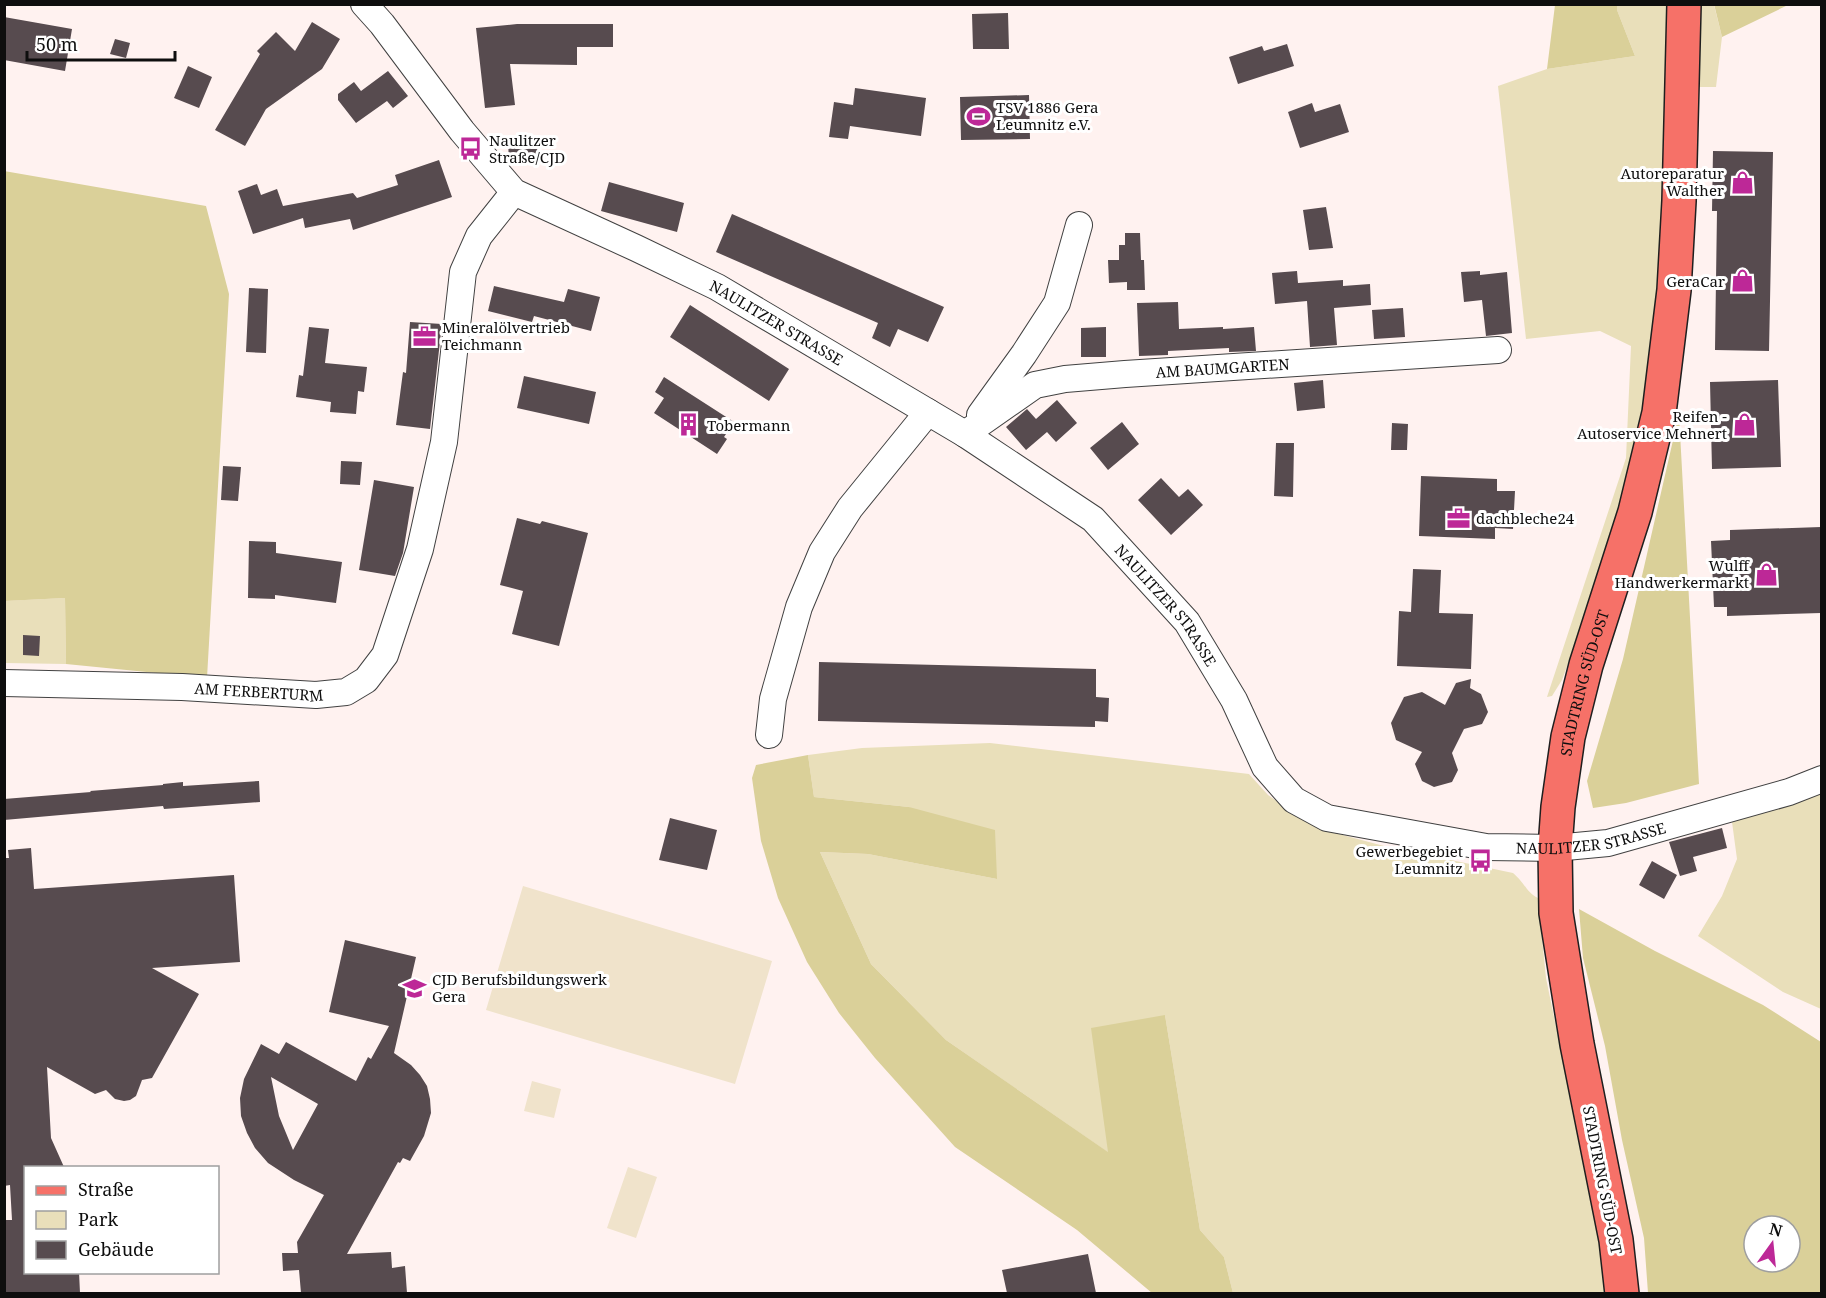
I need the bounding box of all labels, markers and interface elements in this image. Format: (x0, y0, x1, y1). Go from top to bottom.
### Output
scale bar (27, 24, 176, 62)
text: 50 m (36, 32, 78, 56)
place label: TSV 1886 Gera Leumnitz e.V. (996, 97, 1098, 134)
sports icon: TSV 1886 Gera Leumnitz e.V. (965, 103, 991, 129)
place label: Naulitzer Straße/CJD (489, 130, 565, 167)
bus stop icon: Naulitzer Straße/CJD (458, 136, 484, 162)
place label: Autoreparatur Walther (1620, 163, 1724, 200)
shop icon: Autoreparatur Walther (1729, 169, 1755, 195)
shop icon: GeraCar (1730, 268, 1756, 294)
place label: GeraCar (1666, 271, 1725, 291)
street label: NAULITZER STRASSE (707, 275, 847, 370)
place label: Mineralölvertrieb Teichmann (442, 317, 570, 354)
office icon: Mineralölvertrieb Teichmann (411, 323, 437, 349)
street label: AM BAUMGARTEN (1155, 353, 1291, 382)
place label: Reifen - Autoservice Mehnert (1577, 406, 1727, 443)
building icon: Tobermann (676, 412, 702, 438)
shop icon: Reifen - Autoservice Mehnert (1732, 412, 1758, 438)
place label: Tobermann (707, 415, 791, 435)
office icon: dachbleche24 (1445, 505, 1471, 531)
place label: dachbleche24 (1476, 508, 1575, 528)
street label: NAULITZER STRASSE (1111, 540, 1221, 670)
place label: Wulff Handwerkermarkt (1614, 555, 1750, 592)
shop icon: Wulff Handwerkermarkt (1754, 561, 1780, 587)
street label: STADTRING SÜD-OST (1555, 607, 1613, 757)
street label: AM FERBERTURM (194, 678, 324, 706)
street label: NAULITZER STRASSE (1516, 817, 1668, 858)
place label: Gewerbegebiet Leumnitz (1356, 841, 1463, 878)
bus stop icon: Gewerbegebiet Leumnitz (1468, 847, 1494, 873)
place label: CJD Berufsbildungswerk Gera (432, 969, 607, 1006)
school or university icon: CJD Berufsbildungswerk Gera (401, 975, 427, 1001)
street label: STADTRING SÜD-OST (1579, 1104, 1627, 1256)
legend (24, 1166, 219, 1274)
text: Straße (78, 1177, 134, 1201)
text: Park (78, 1207, 118, 1231)
north arrow (1742, 1214, 1802, 1274)
text: N (1767, 1217, 1785, 1242)
text: Gebäude (78, 1237, 154, 1261)

